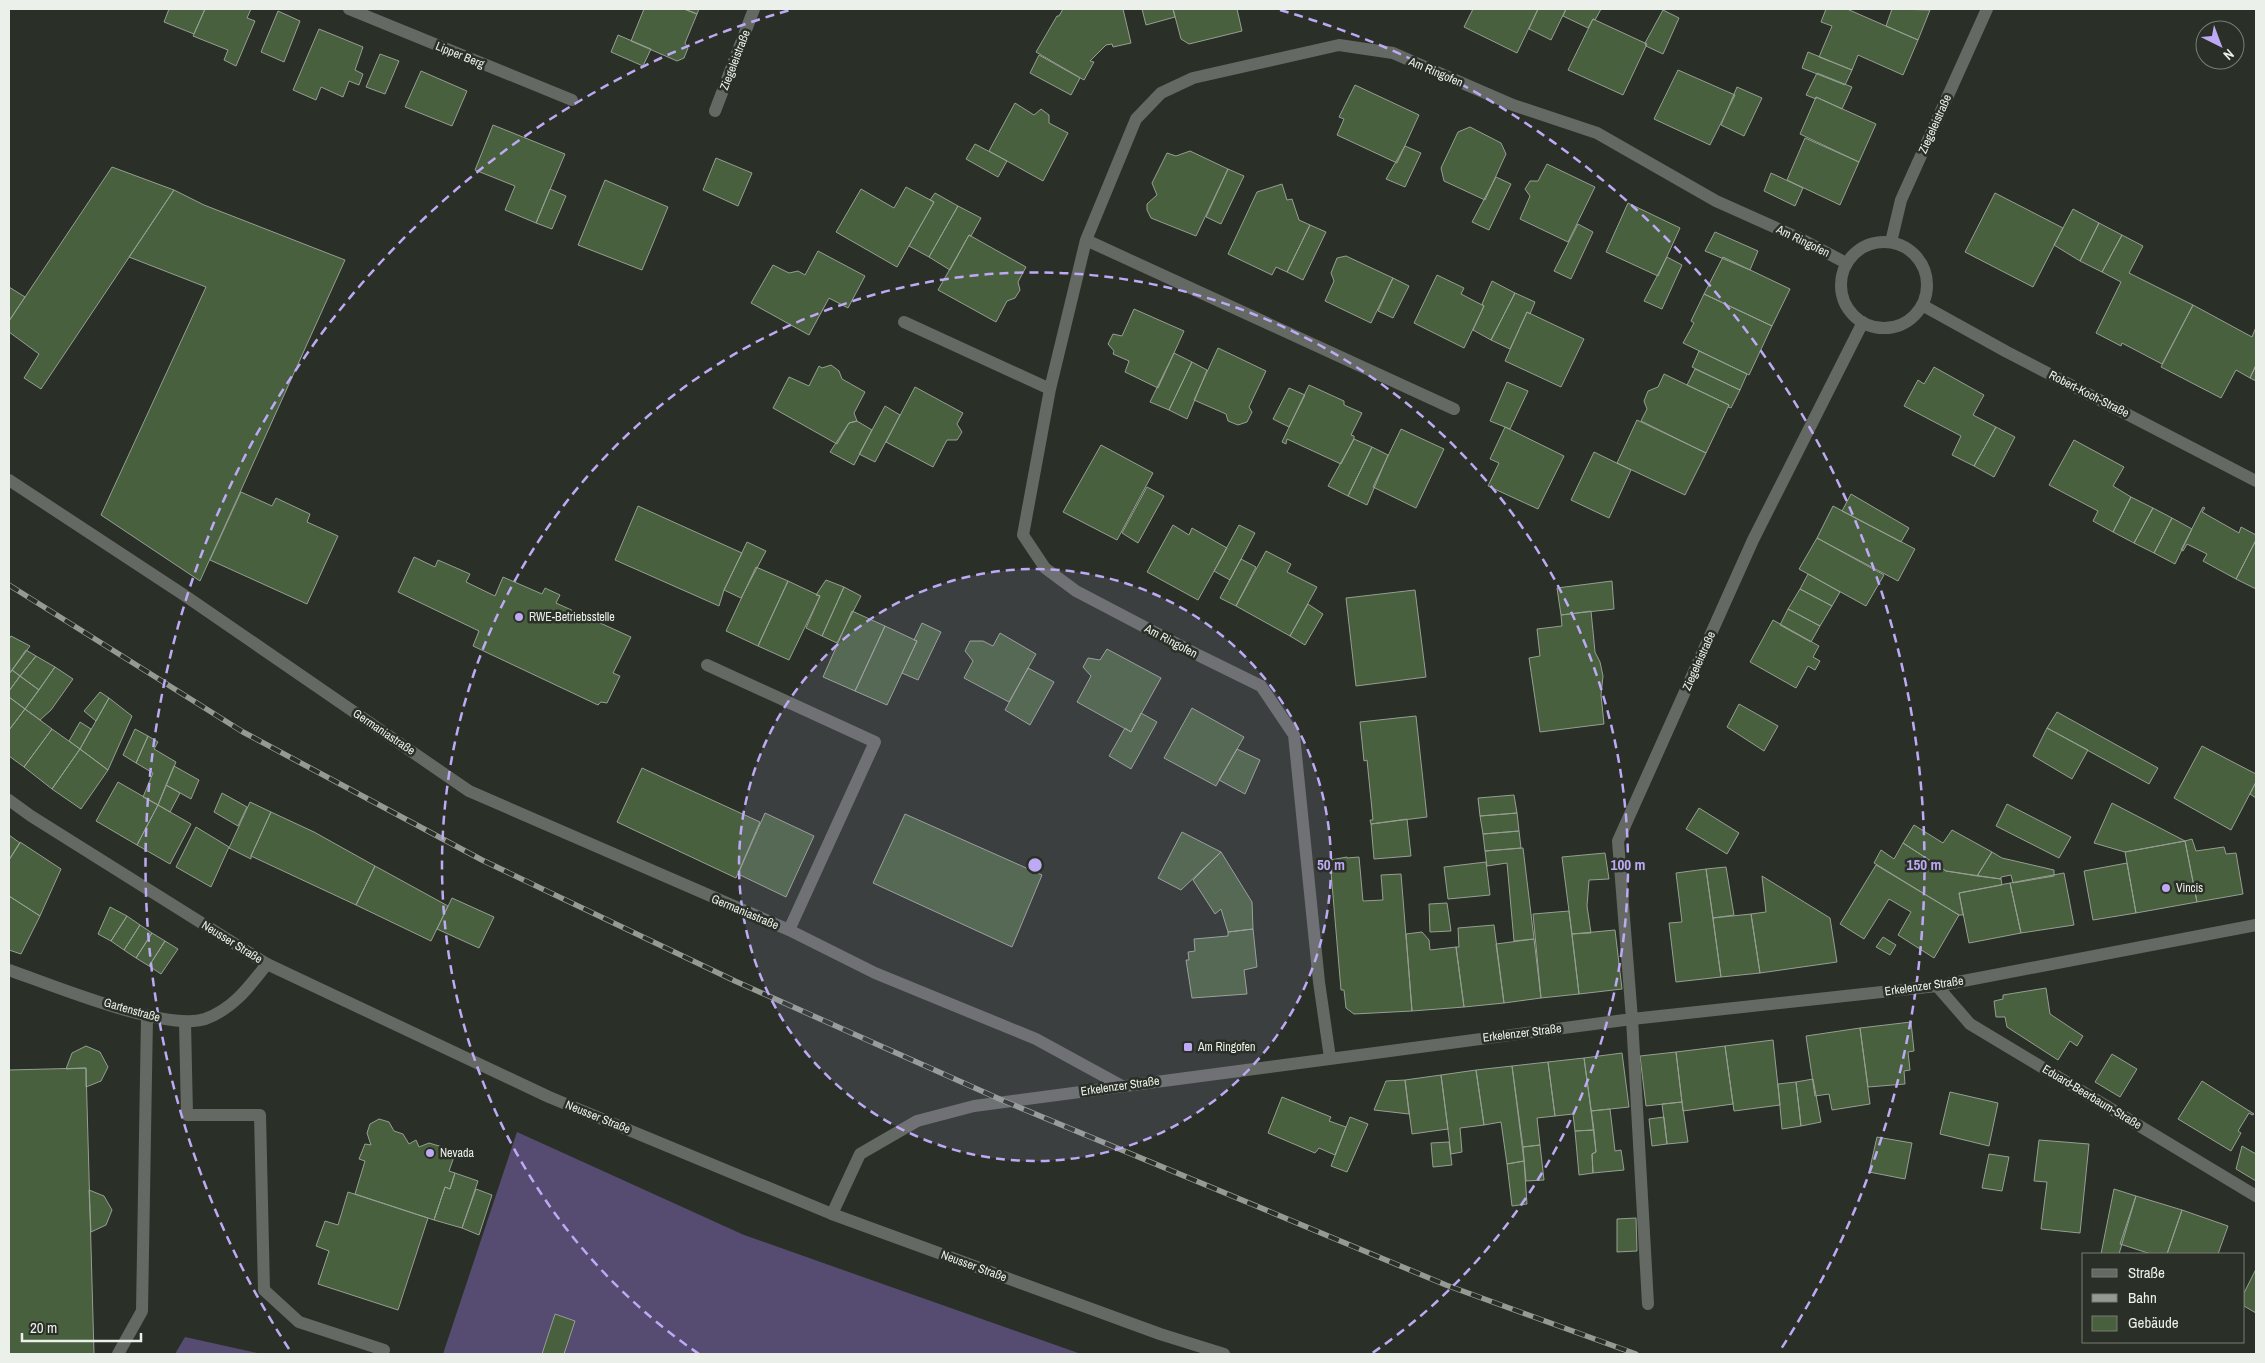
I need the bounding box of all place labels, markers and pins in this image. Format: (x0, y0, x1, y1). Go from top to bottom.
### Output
place label: RWE-Betriebsstelle (529, 609, 615, 625)
marker: RWE-Betriebsstelle (513, 611, 525, 623)
centre of rings (1026, 856, 1044, 874)
place label: Vincis (2176, 880, 2203, 896)
marker: Vincis (2160, 882, 2172, 894)
place label: Am Ringofen (1197, 1039, 1255, 1055)
marker: Am Ringofen (1182, 1041, 1194, 1053)
place label: Nevada (440, 1145, 474, 1161)
marker: Nevada (424, 1147, 436, 1159)

